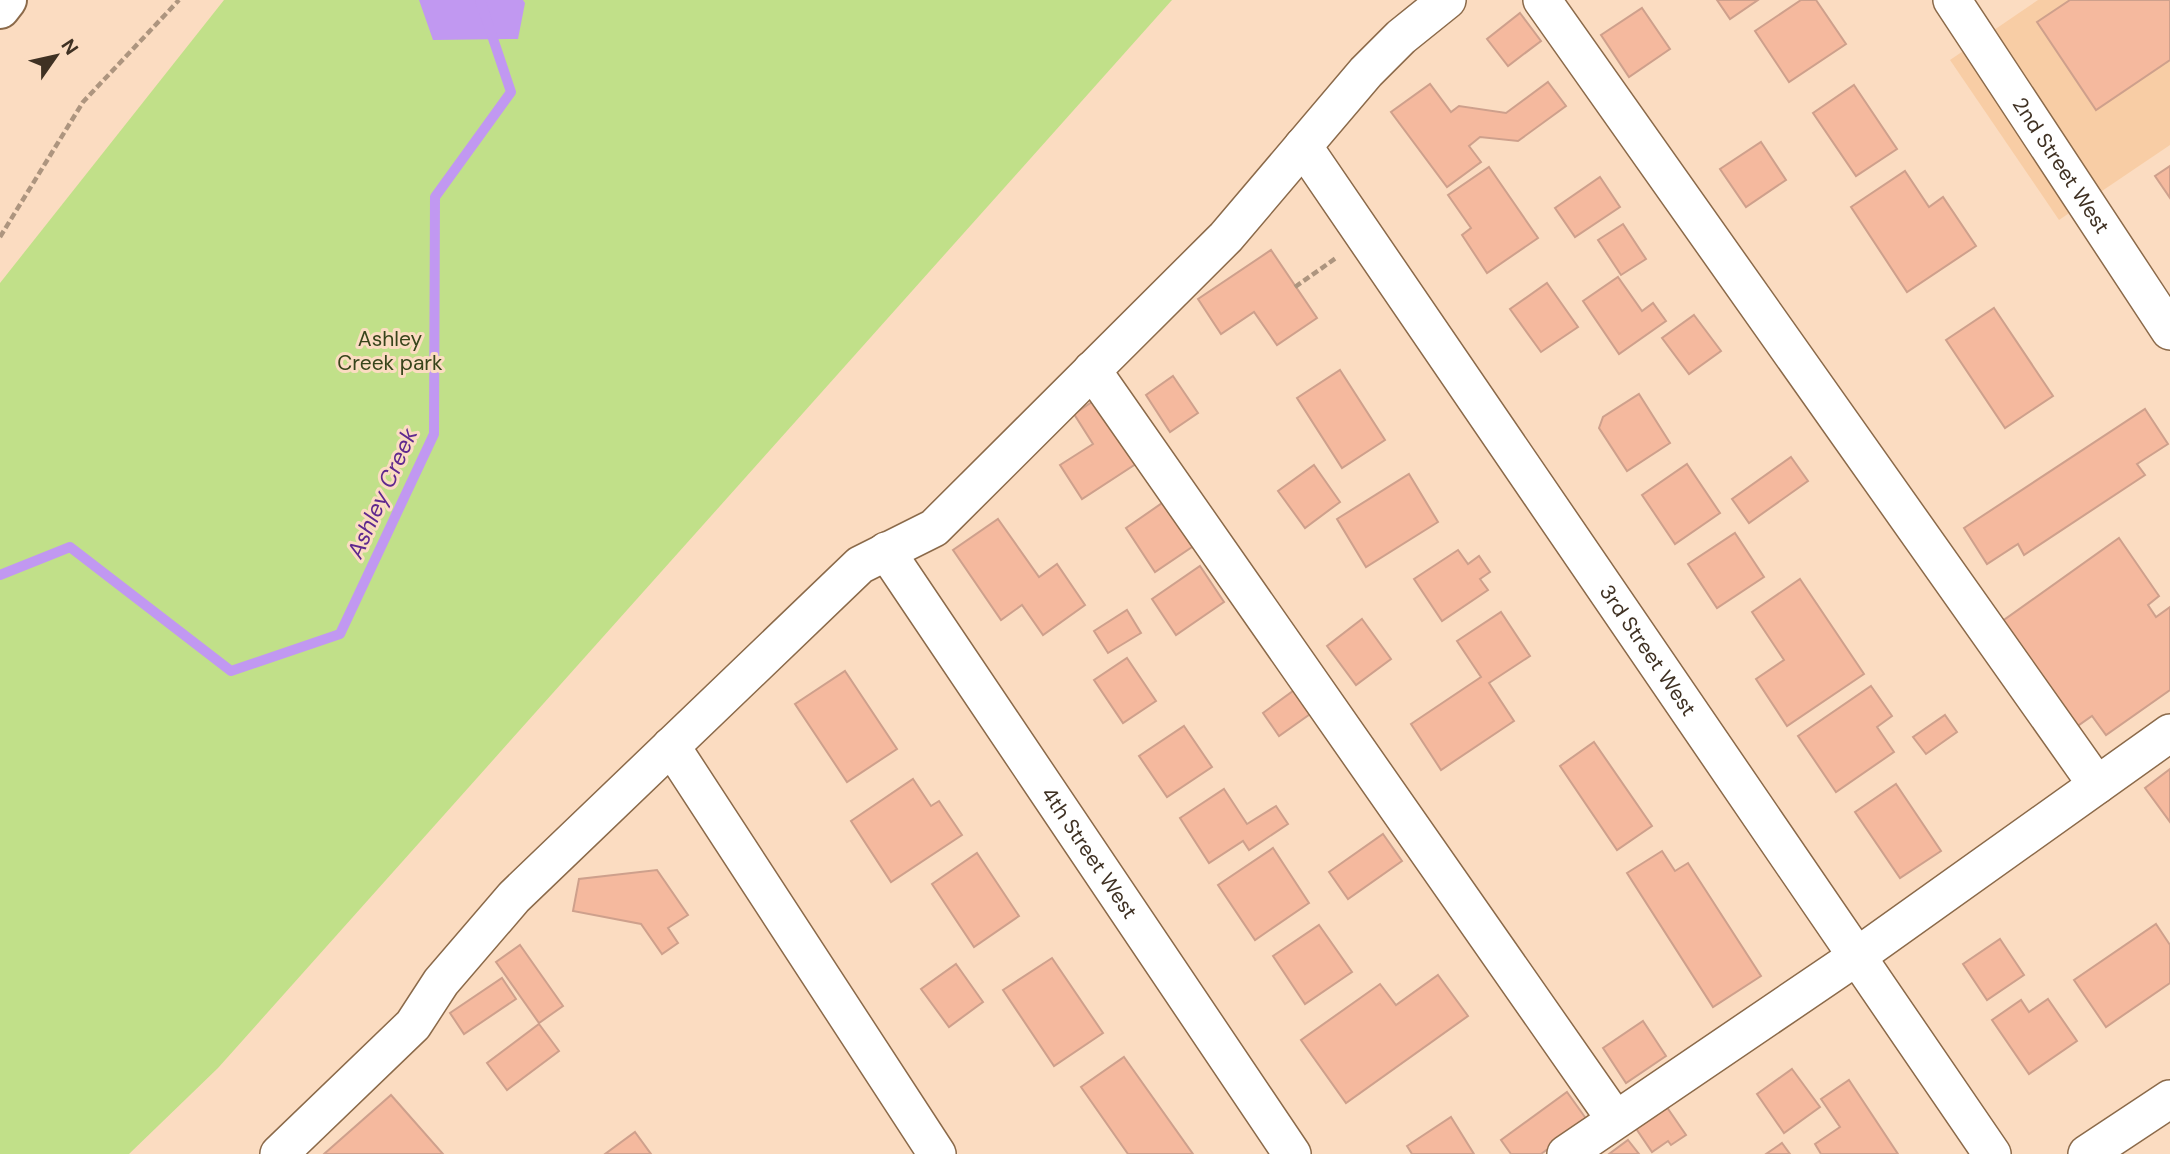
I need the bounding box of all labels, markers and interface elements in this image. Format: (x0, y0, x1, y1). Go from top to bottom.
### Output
north arrow (21, 21, 91, 91)
text: N (55, 34, 84, 60)
street label: 2nd Street West (2006, 92, 2116, 239)
park label: Ashley Creek park (337, 325, 443, 377)
water label: Ashley Creek (339, 423, 424, 564)
street label: 3rd Street West (1593, 579, 1703, 722)
street label: 4th Street West (1035, 782, 1144, 924)

